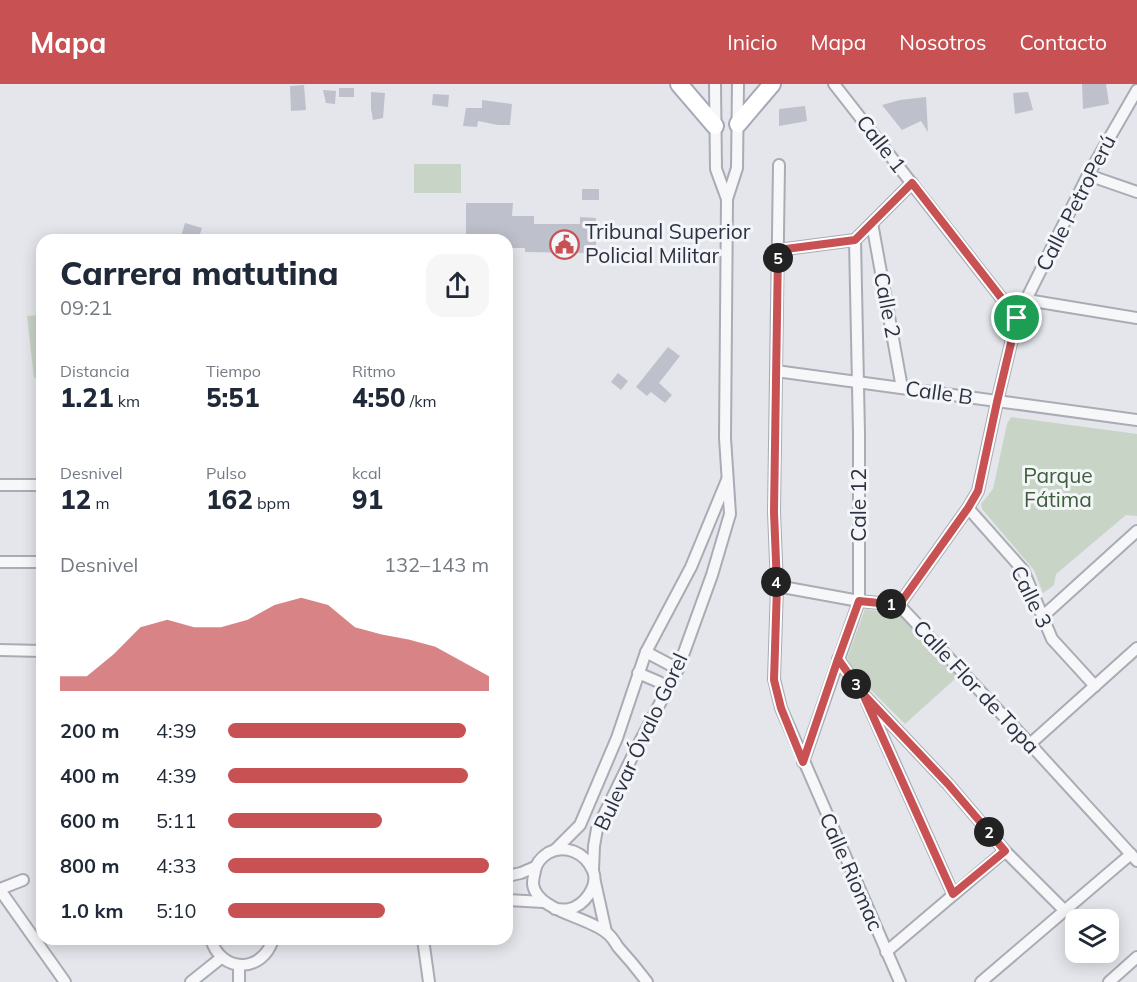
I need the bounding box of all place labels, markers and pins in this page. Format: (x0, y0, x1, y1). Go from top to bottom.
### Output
place label: Tribunal Superior Policial Militar (585, 218, 751, 268)
public building icon: Tribunal Superior Policial Militar (548, 228, 580, 260)
pin: 5 (763, 243, 793, 273)
pin (991, 292, 1042, 343)
pin: 4 (761, 567, 791, 597)
pin: 1 (876, 589, 906, 619)
pin: 3 (841, 669, 871, 699)
pin: 2 (974, 817, 1004, 847)

